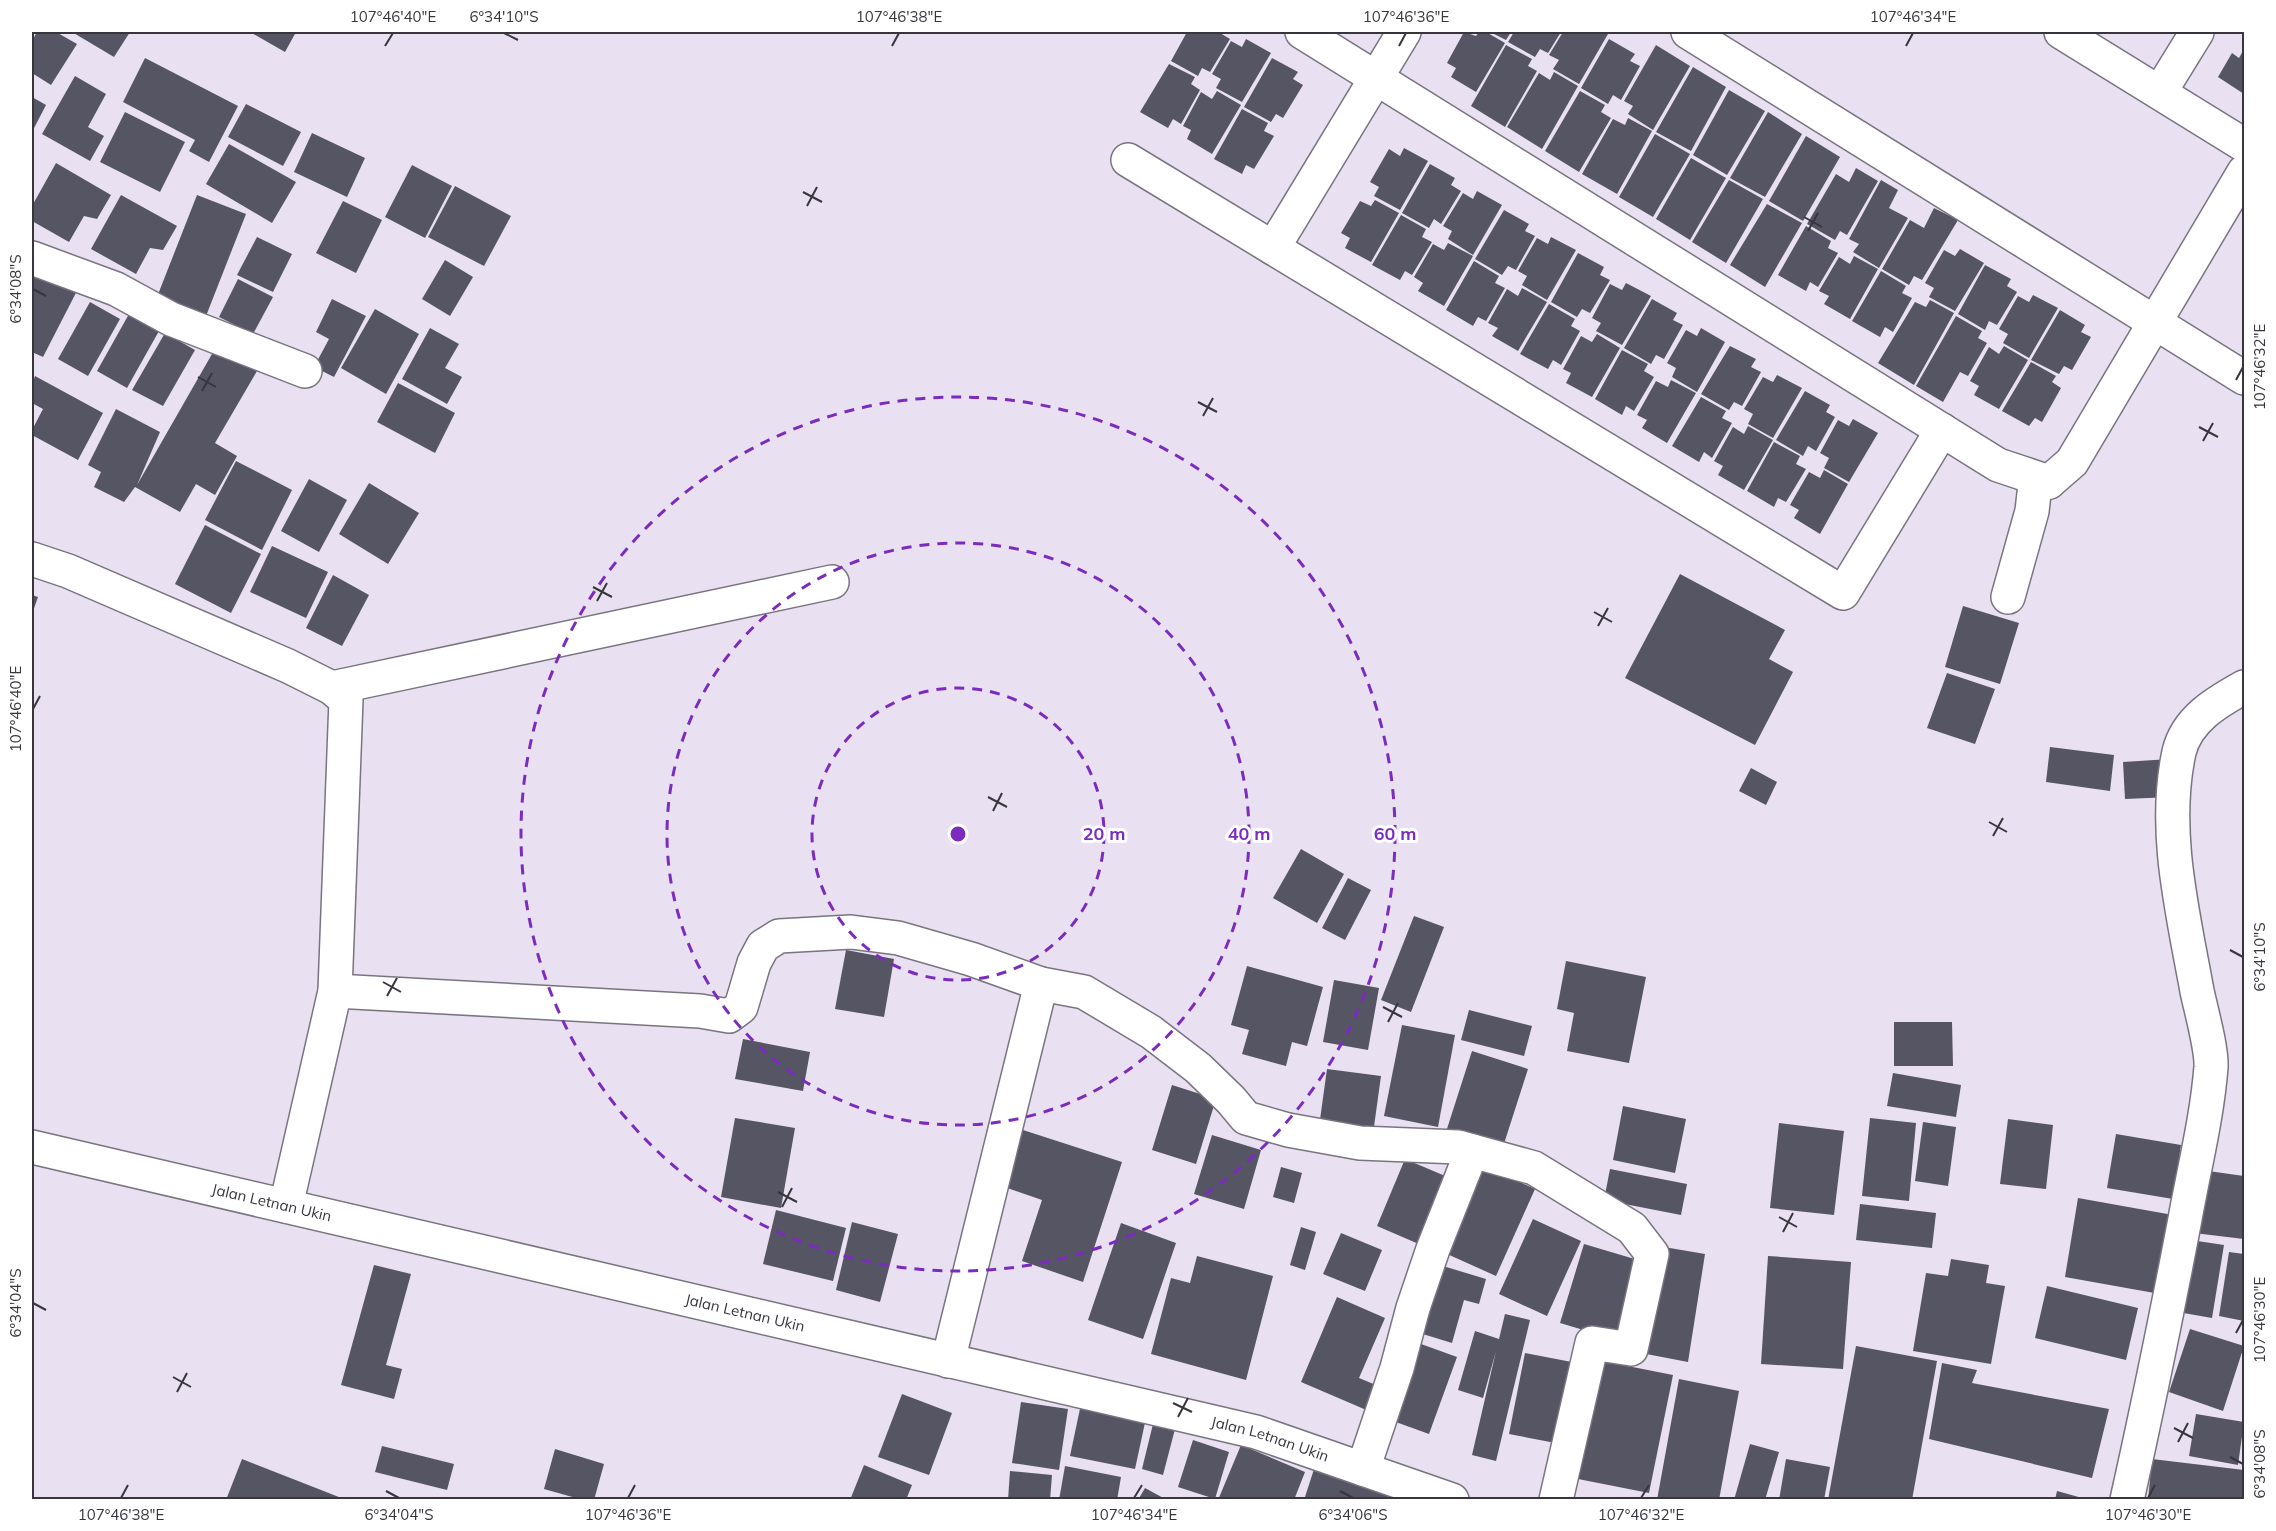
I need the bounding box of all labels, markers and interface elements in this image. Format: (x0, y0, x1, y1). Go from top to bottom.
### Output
text: 107°46'40"E (350, 7, 436, 26)
text: 6°34'10"S (469, 7, 539, 26)
text: 107°46'38"E (856, 7, 942, 26)
text: 107°46'36"E (1363, 7, 1449, 26)
text: 107°46'34"E (1870, 7, 1956, 26)
text: 6°34'08"S (6, 254, 25, 324)
text: 107°46'32"E (2250, 324, 2269, 410)
text: 107°46'40"E (6, 666, 25, 752)
text: 20 m (1083, 822, 1125, 845)
text: 40 m (1228, 822, 1270, 845)
text: 60 m (1374, 822, 1416, 845)
centre of rings (948, 824, 968, 844)
text: 6°34'10"S (2250, 922, 2269, 992)
street label: Jalan Letnan Ukin (210, 1179, 333, 1225)
text: 6°34'04"S (6, 1268, 25, 1338)
text: 107°46'30"E (2250, 1277, 2269, 1363)
street label: Jalan Letnan Ukin (683, 1289, 807, 1336)
street label: Jalan Letnan Ukin (1209, 1412, 1332, 1466)
text: 6°34'08"S (2250, 1429, 2269, 1499)
text: 107°46'38"E (78, 1505, 164, 1524)
text: 6°34'04"S (364, 1505, 434, 1524)
text: 107°46'36"E (585, 1505, 671, 1524)
text: 107°46'34"E (1091, 1505, 1177, 1524)
text: 6°34'06"S (1318, 1505, 1388, 1524)
text: 107°46'32"E (1598, 1505, 1684, 1524)
text: 107°46'30"E (2105, 1505, 2191, 1524)

